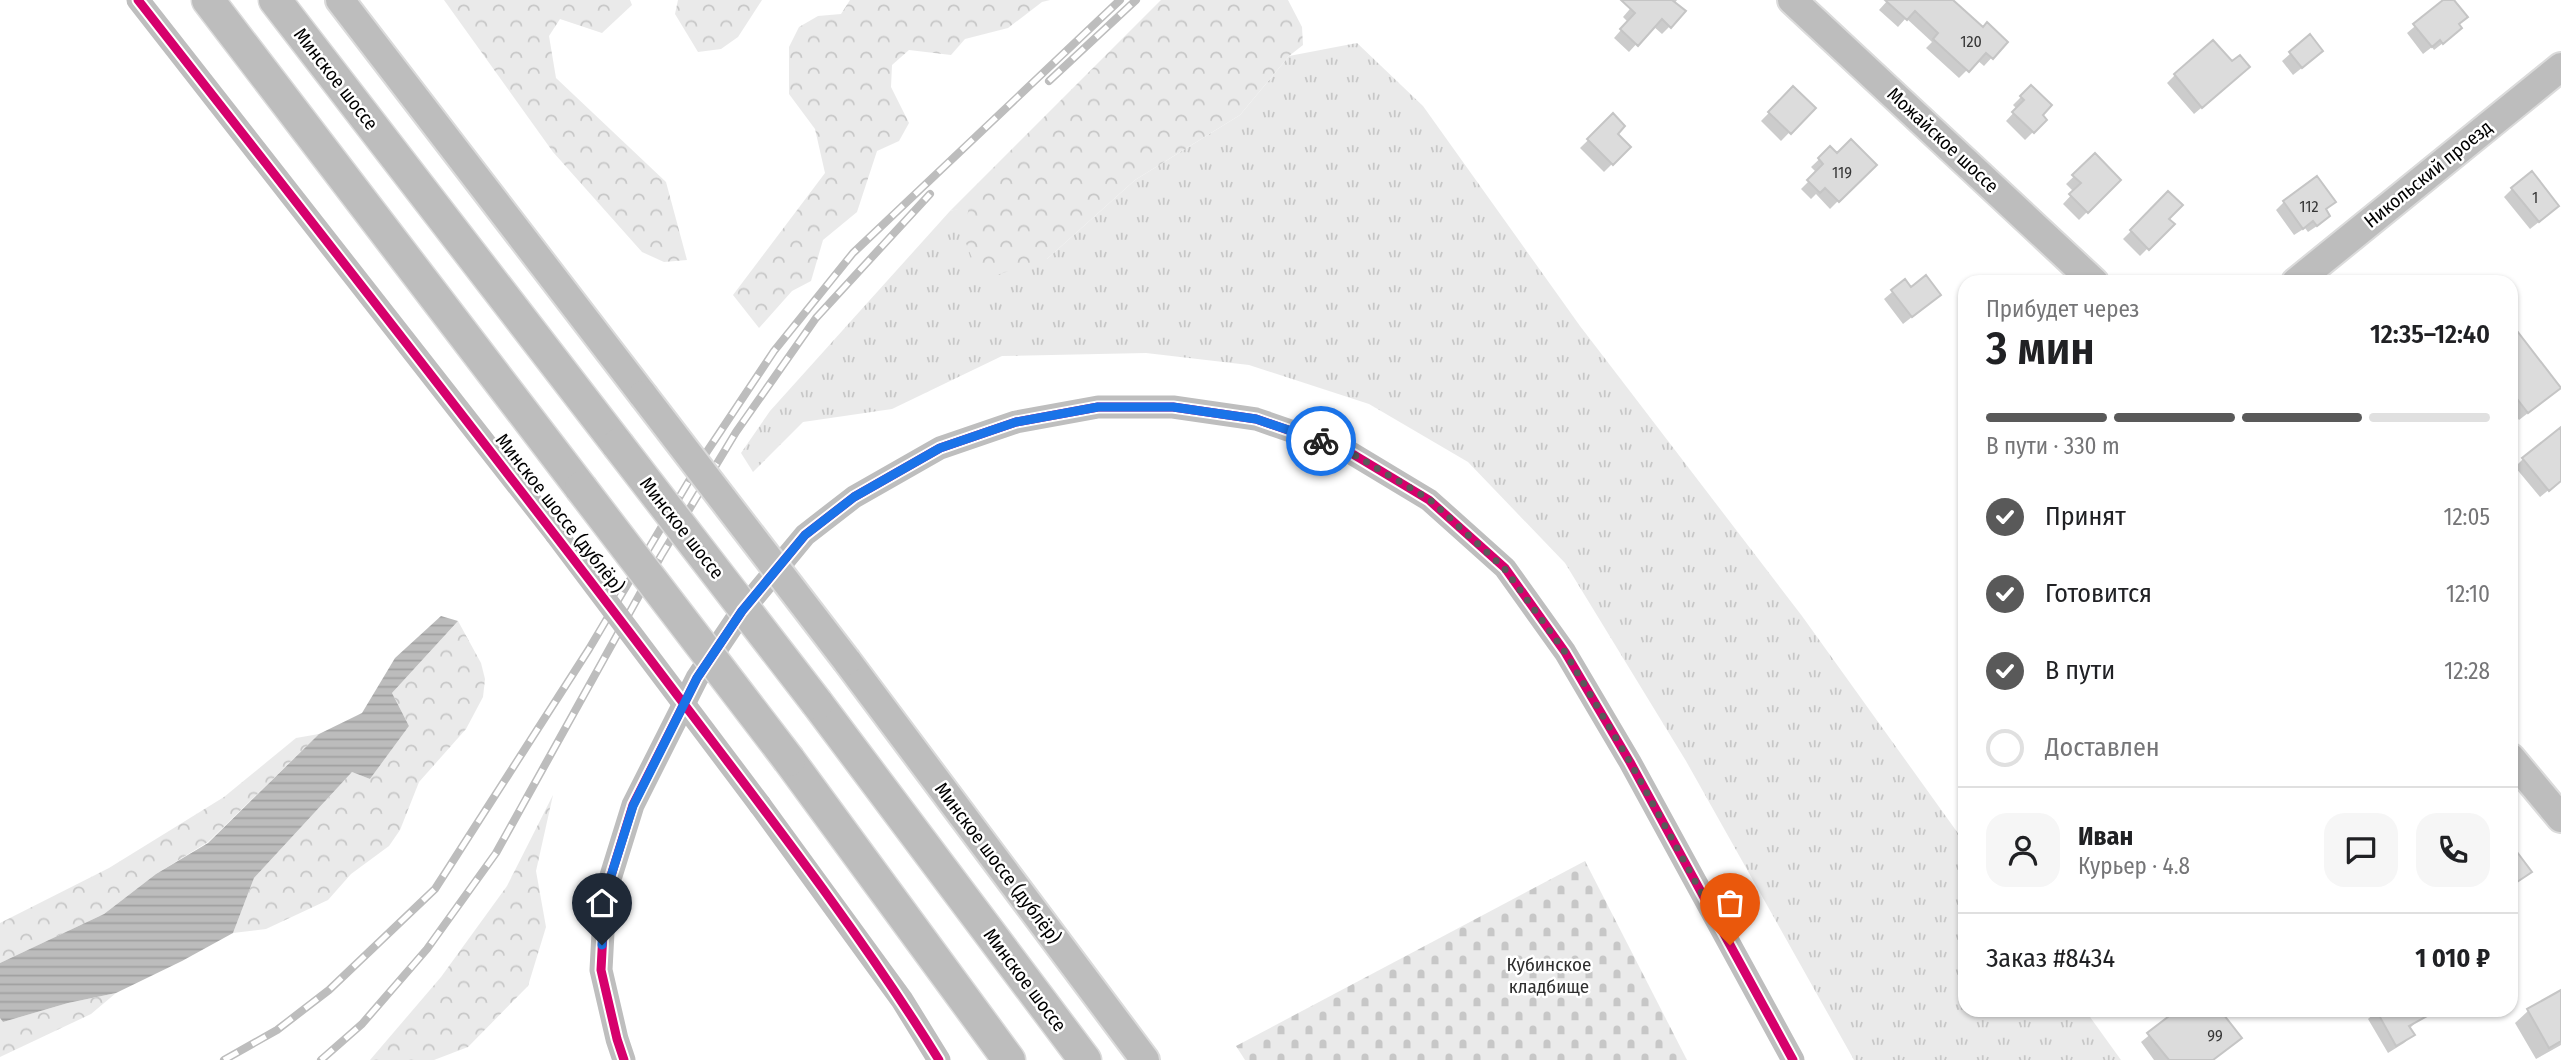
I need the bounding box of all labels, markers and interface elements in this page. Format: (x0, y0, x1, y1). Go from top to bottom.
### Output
street label: Минское шоссе (289, 23, 383, 135)
house number: 120 (1960, 32, 1982, 51)
street label: Можайское шоссе (1883, 83, 2003, 197)
street label: Никольский проезд (2359, 115, 2497, 233)
house number: 119 (1832, 163, 1852, 182)
house number: 1 (2532, 188, 2538, 207)
house number: 112 (2299, 197, 2319, 216)
text: Прибудет через (1986, 295, 2139, 323)
text: 12:35–12:40 (2370, 319, 2490, 350)
text: 3 мин (1986, 321, 2095, 376)
courier (1286, 406, 1356, 476)
icon: bike (1302, 422, 1340, 460)
street label: Минское шоссе (дублёр) (491, 429, 629, 597)
text: В пути · 330 m (1986, 432, 2120, 460)
street label: Минское шоссе (635, 472, 729, 584)
icon: check (1986, 498, 2024, 536)
text: Принят (2045, 501, 2126, 532)
text: 12:05 (2443, 503, 2490, 531)
icon: check (1986, 575, 2024, 613)
text: Готовится (2045, 578, 2152, 609)
text: 12:10 (2446, 580, 2490, 608)
icon: check (1986, 652, 2024, 690)
text: В пути (2045, 655, 2115, 686)
text: 12:28 (2444, 657, 2490, 685)
text: Доставлен (2045, 732, 2160, 763)
street label: Минское шоссе (дублёр) (930, 778, 1066, 948)
button: person (1986, 813, 2060, 887)
button: chat (2324, 813, 2398, 887)
button: phone (2416, 813, 2490, 887)
text: Иван (2078, 821, 2133, 852)
text: Курьер · 4.8 (2078, 852, 2190, 880)
pin (572, 873, 632, 945)
pin (1700, 873, 1760, 945)
icon: home (583, 884, 621, 922)
icon: bag (1711, 884, 1749, 922)
street label: Минское шоссе (979, 924, 1071, 1036)
text: Заказ #8434 (1986, 943, 2115, 974)
text: 1 010 ₽ (2415, 943, 2490, 974)
park label: Кубинское кладбище (1507, 953, 1591, 998)
house number: 99 (2207, 1026, 2223, 1045)

